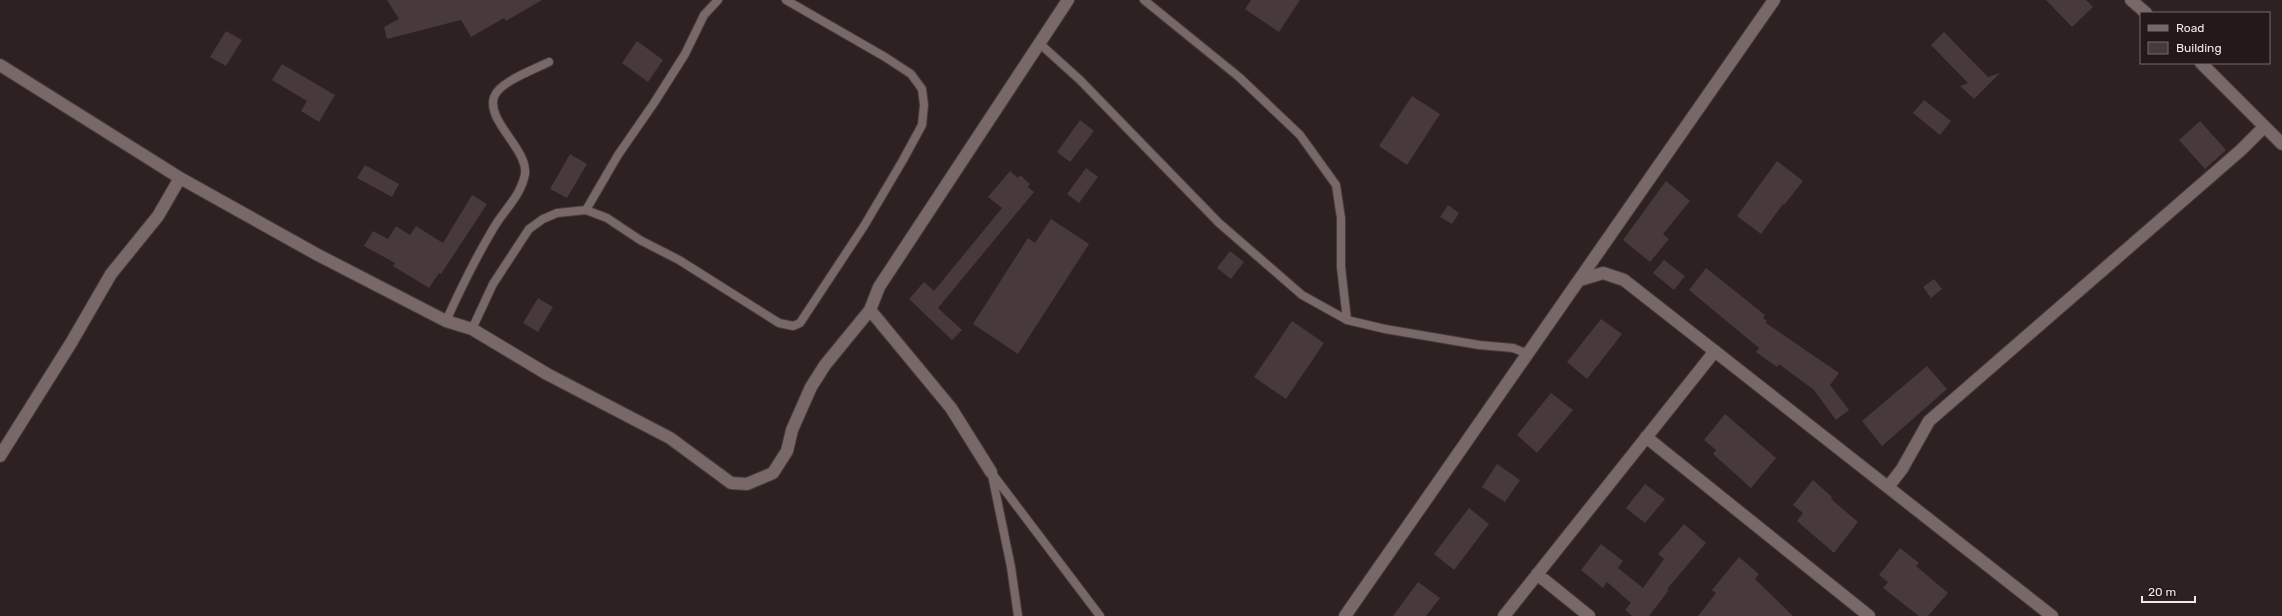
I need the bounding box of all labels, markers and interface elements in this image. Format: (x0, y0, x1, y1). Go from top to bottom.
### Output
legend (2140, 12, 2270, 64)
text: Road (2176, 21, 2204, 35)
text: Building (2176, 41, 2222, 55)
scale bar (2142, 578, 2195, 604)
text: 20 m (2148, 585, 2176, 599)

